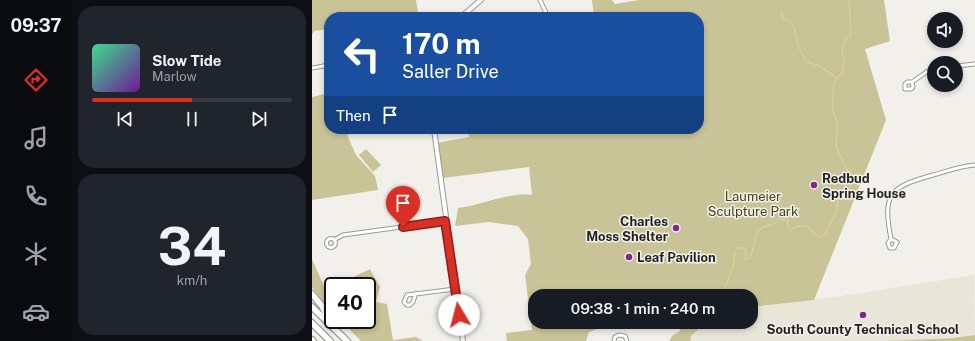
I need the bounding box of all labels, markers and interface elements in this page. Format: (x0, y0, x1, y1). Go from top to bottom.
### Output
map controls (927, 12, 963, 92)
button: sound (927, 12, 963, 48)
text: 09:37 (10, 15, 62, 36)
text: 170 m (402, 27, 481, 60)
icon: left (336, 28, 388, 80)
text: Slow Tide (152, 52, 221, 69)
button: search (927, 56, 963, 92)
text: Saller Drive (402, 61, 499, 82)
icon: directions (22, 66, 50, 94)
text: Marlow (152, 69, 197, 84)
icon: arrive (379, 104, 401, 126)
text: Then (336, 107, 371, 124)
icon: previous (114, 108, 136, 130)
icon: pause (181, 108, 203, 130)
icon: next (248, 108, 270, 130)
icon: music (22, 124, 50, 152)
place label: Redbud Spring House (822, 171, 906, 201)
marker: Redbud Spring House (809, 180, 819, 190)
icon: phone (22, 182, 50, 210)
pin (386, 186, 420, 227)
park label: Laumeier Sculpture Park (708, 189, 798, 219)
icon: arrive (392, 192, 414, 214)
place label: Charles Moss Shelter (586, 214, 669, 244)
text: 34 (158, 216, 226, 277)
marker: Charles Moss Shelter (671, 223, 681, 233)
icon: climate (22, 240, 50, 268)
place label: Leaf Pavilion (637, 250, 716, 265)
marker: Leaf Pavilion (624, 252, 634, 262)
text: km/h (177, 273, 207, 288)
speed limit sign: 40 (324, 277, 376, 329)
position arrow (438, 294, 480, 336)
icon: car (22, 298, 50, 326)
text: 09:38 · 1 min · 240 m (571, 300, 715, 317)
marker: South County Technical School (858, 310, 868, 320)
place label: South County Technical School (767, 322, 959, 337)

